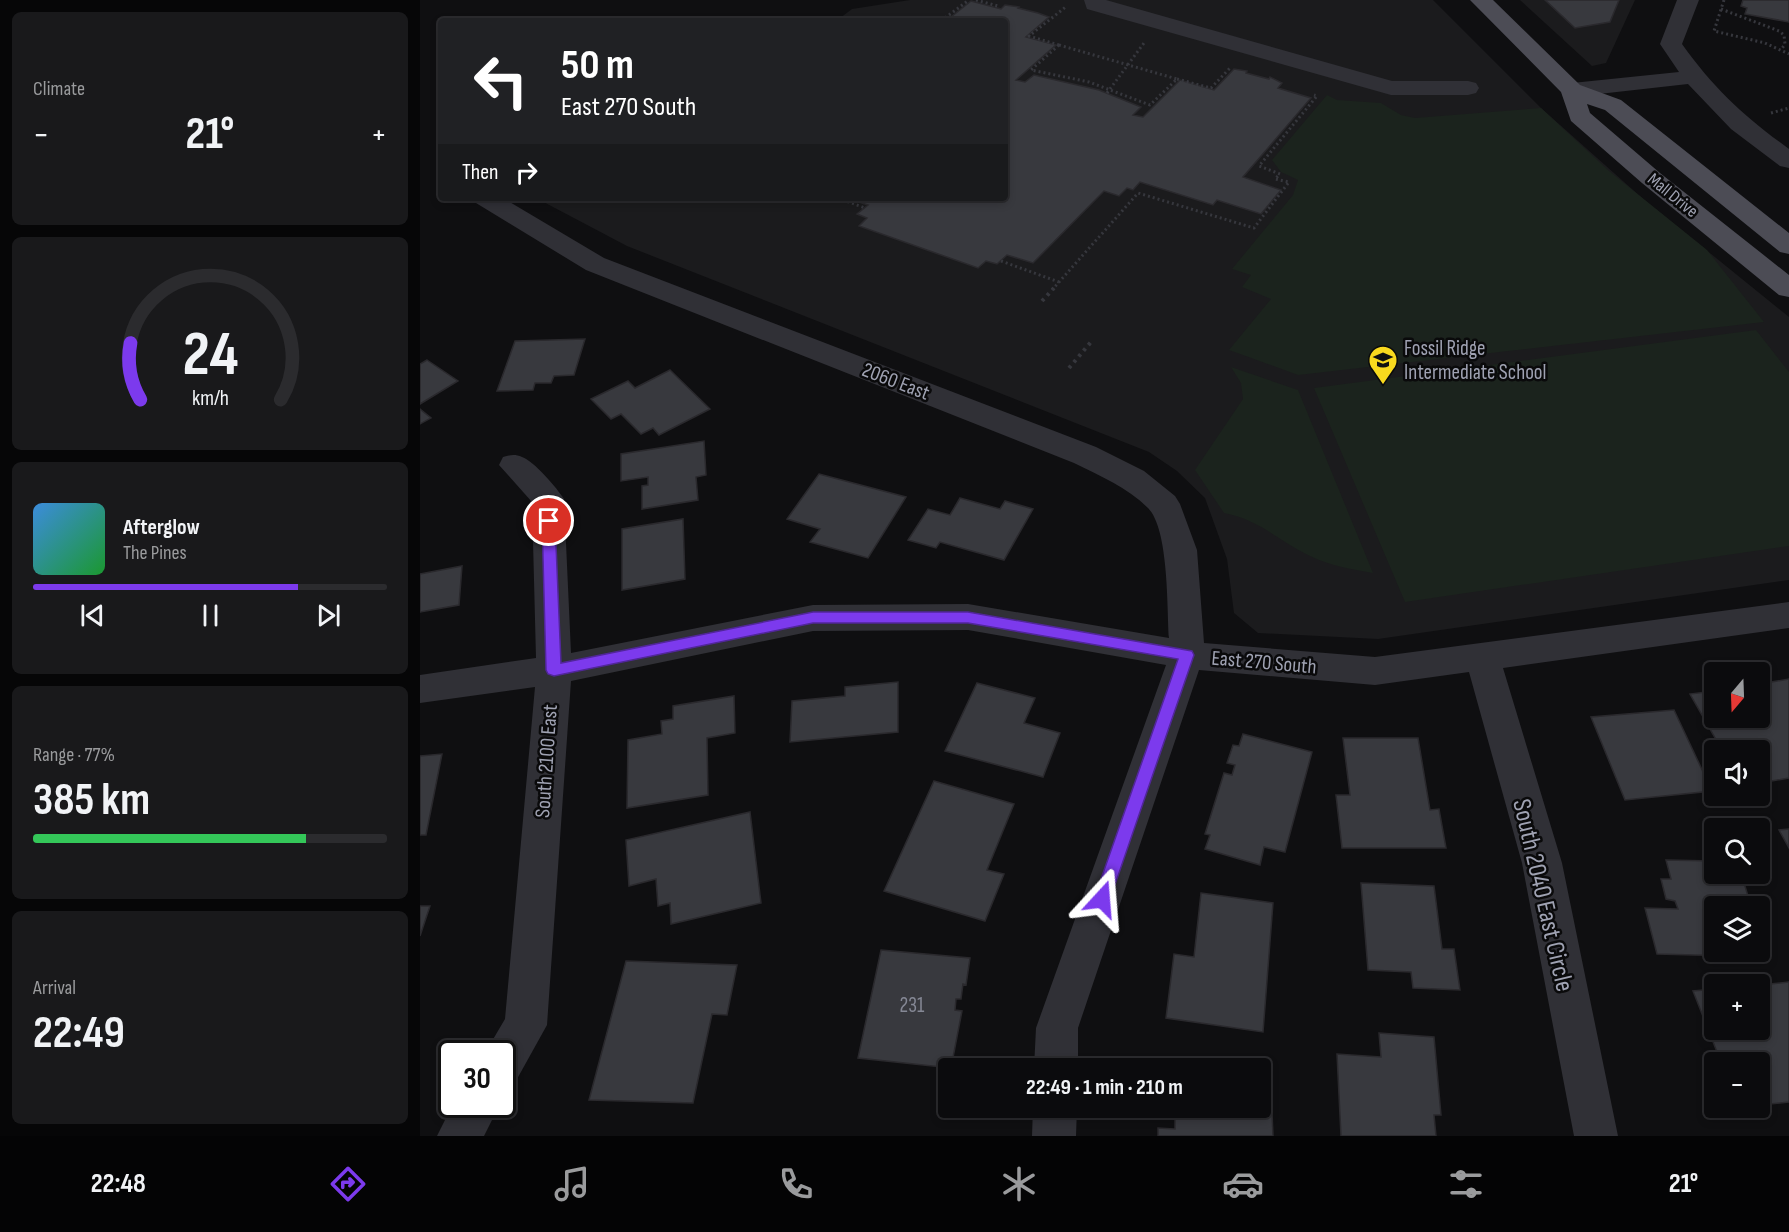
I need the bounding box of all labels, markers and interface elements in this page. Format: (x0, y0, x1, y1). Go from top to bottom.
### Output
text: 50 m (561, 40, 634, 91)
icon: left (462, 42, 540, 120)
text: Climate (33, 77, 85, 101)
text: East 270 South (561, 91, 696, 123)
text: 21° (186, 107, 234, 162)
text: − (33, 115, 49, 155)
text: + (371, 115, 387, 155)
icon: right (510, 156, 543, 189)
text: Then (462, 159, 498, 186)
street label: Mall Drive (1643, 169, 1702, 222)
text: 24 (182, 318, 238, 393)
place label: Fossil Ridge Intermediate School (1404, 336, 1547, 385)
school or university icon: Fossil Ridge Intermediate School (1367, 344, 1399, 386)
street label: 2060 East (859, 357, 933, 406)
text: km/h (191, 387, 229, 412)
pin (523, 495, 574, 546)
icon: arrive (532, 504, 565, 537)
text: Afterglow (123, 514, 200, 541)
text: The Pines (123, 541, 187, 565)
icon: previous (76, 599, 109, 632)
icon: pause (194, 599, 227, 632)
icon: next (312, 599, 345, 632)
street label: East 270 South (1210, 645, 1317, 680)
north arrow (1704, 662, 1770, 728)
map controls (1704, 662, 1770, 1118)
street label: South 2100 East (530, 703, 563, 819)
button: sound (1704, 740, 1770, 806)
text: Range · 77% (33, 743, 115, 767)
text: 385 km (33, 773, 150, 828)
street label: South 2040 East Circle (1505, 796, 1580, 995)
button: search (1704, 818, 1770, 884)
position arrow (1070, 867, 1134, 931)
button: layers (1704, 896, 1770, 962)
button: + (1704, 974, 1770, 1040)
text: Arrival (33, 976, 76, 1000)
house number: 231 (900, 993, 925, 1018)
text: 22:49 (33, 1006, 125, 1061)
speed limit sign: 30 (438, 1040, 516, 1118)
button: − (1704, 1052, 1770, 1118)
text: 22:49 · 1 min · 210 m (1026, 1074, 1183, 1101)
icon: directions (327, 1163, 369, 1205)
icon: music (551, 1163, 593, 1205)
icon: phone (775, 1163, 817, 1205)
icon: climate (998, 1163, 1040, 1205)
icon: car (1222, 1163, 1264, 1205)
icon: filters (1445, 1163, 1487, 1205)
text: 22:48 (91, 1168, 146, 1200)
text: 21° (1669, 1168, 1698, 1200)

